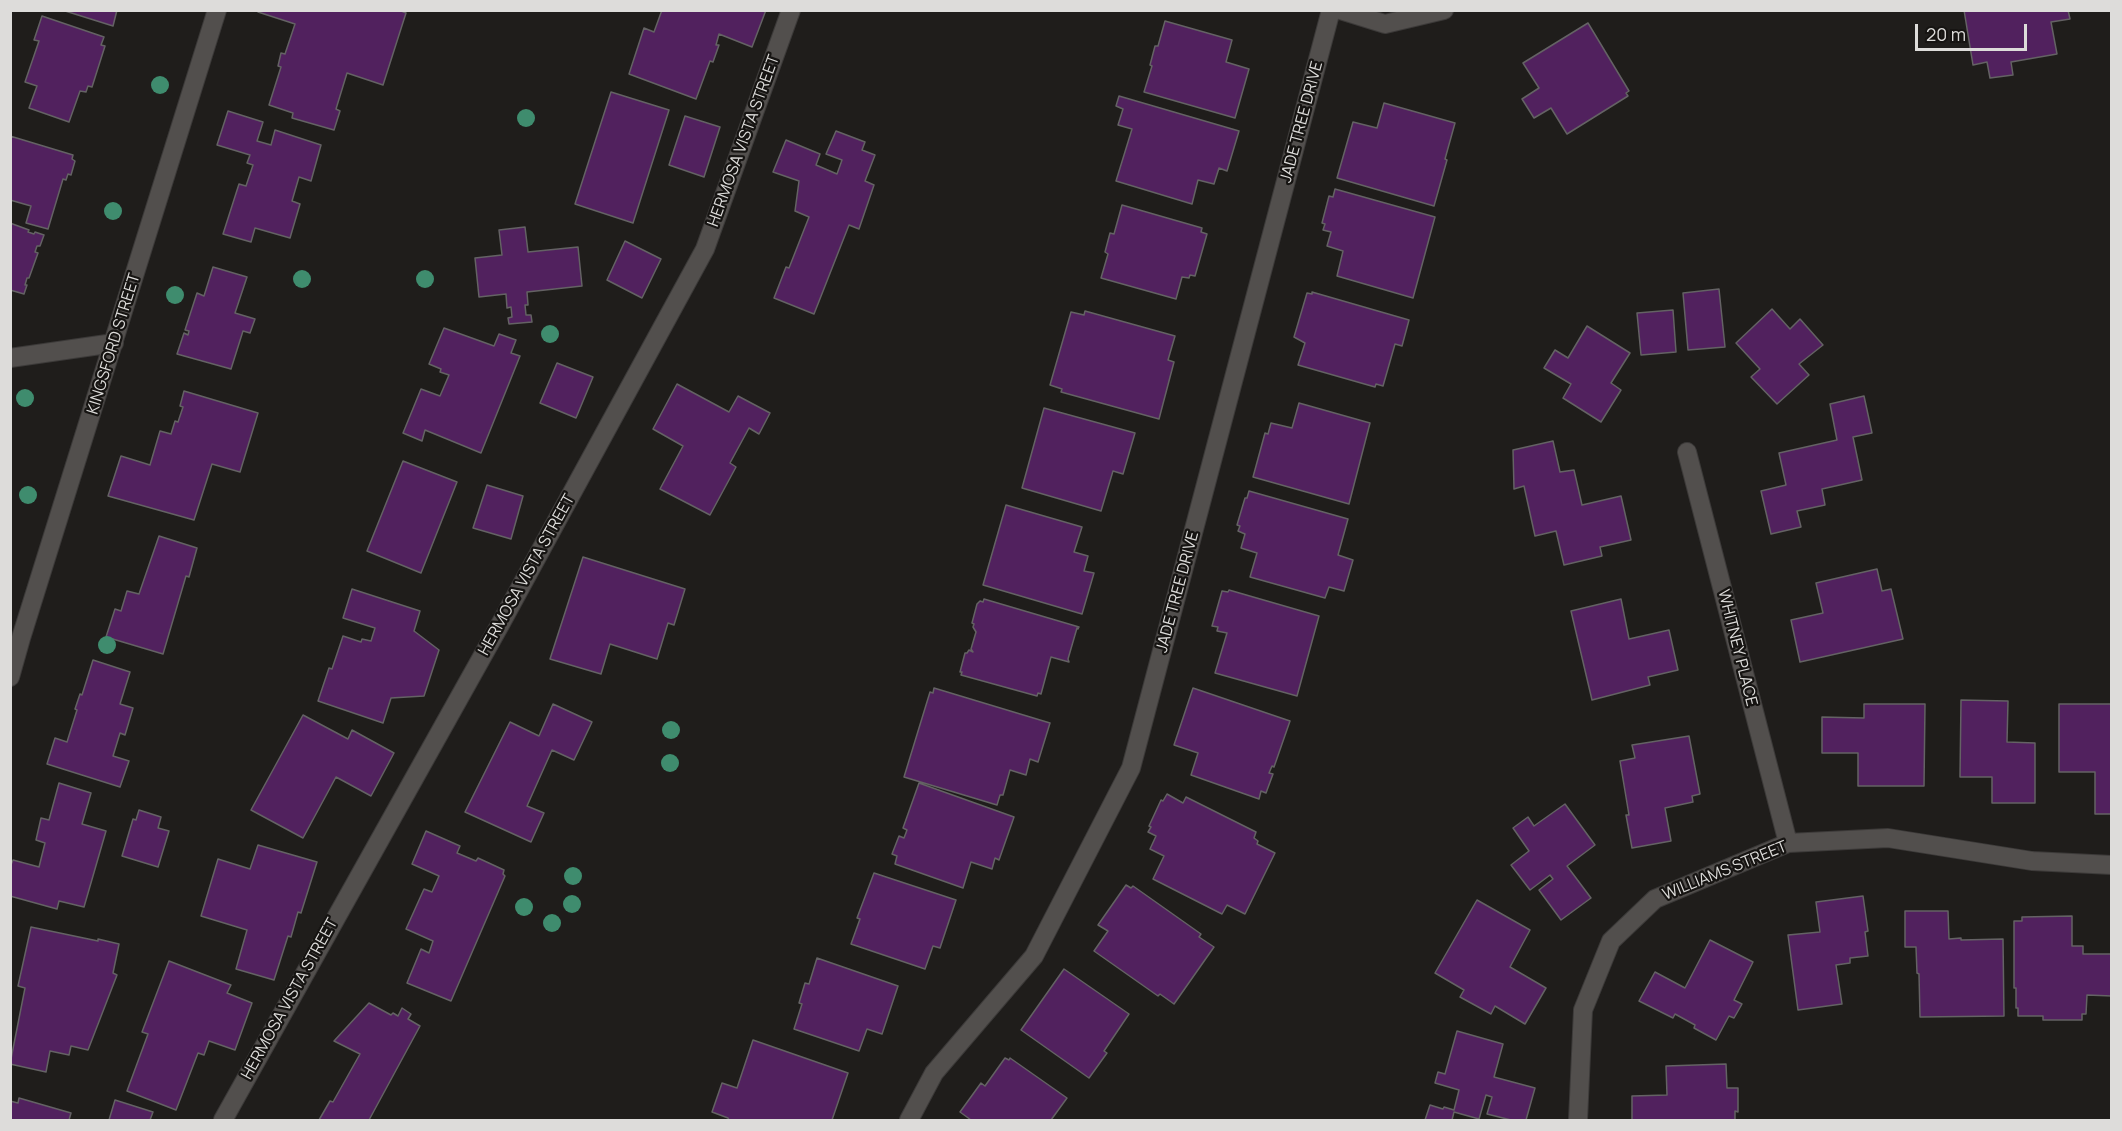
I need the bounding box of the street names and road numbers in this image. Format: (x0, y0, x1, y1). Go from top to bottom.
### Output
street label: HERMOSA VISTA STREET (704, 52, 784, 230)
street label: JADE TREE DRIVE (1277, 59, 1327, 185)
street label: KINGSFORD STREET (83, 271, 145, 417)
street label: HERMOSA VISTA STREET (475, 491, 579, 659)
street label: JADE TREE DRIVE (1153, 529, 1203, 655)
street label: WHITNEY PLACE (1713, 588, 1761, 708)
street label: WILLIAMS STREET (1660, 837, 1790, 905)
street label: HERMOSA VISTA STREET (238, 915, 342, 1083)

